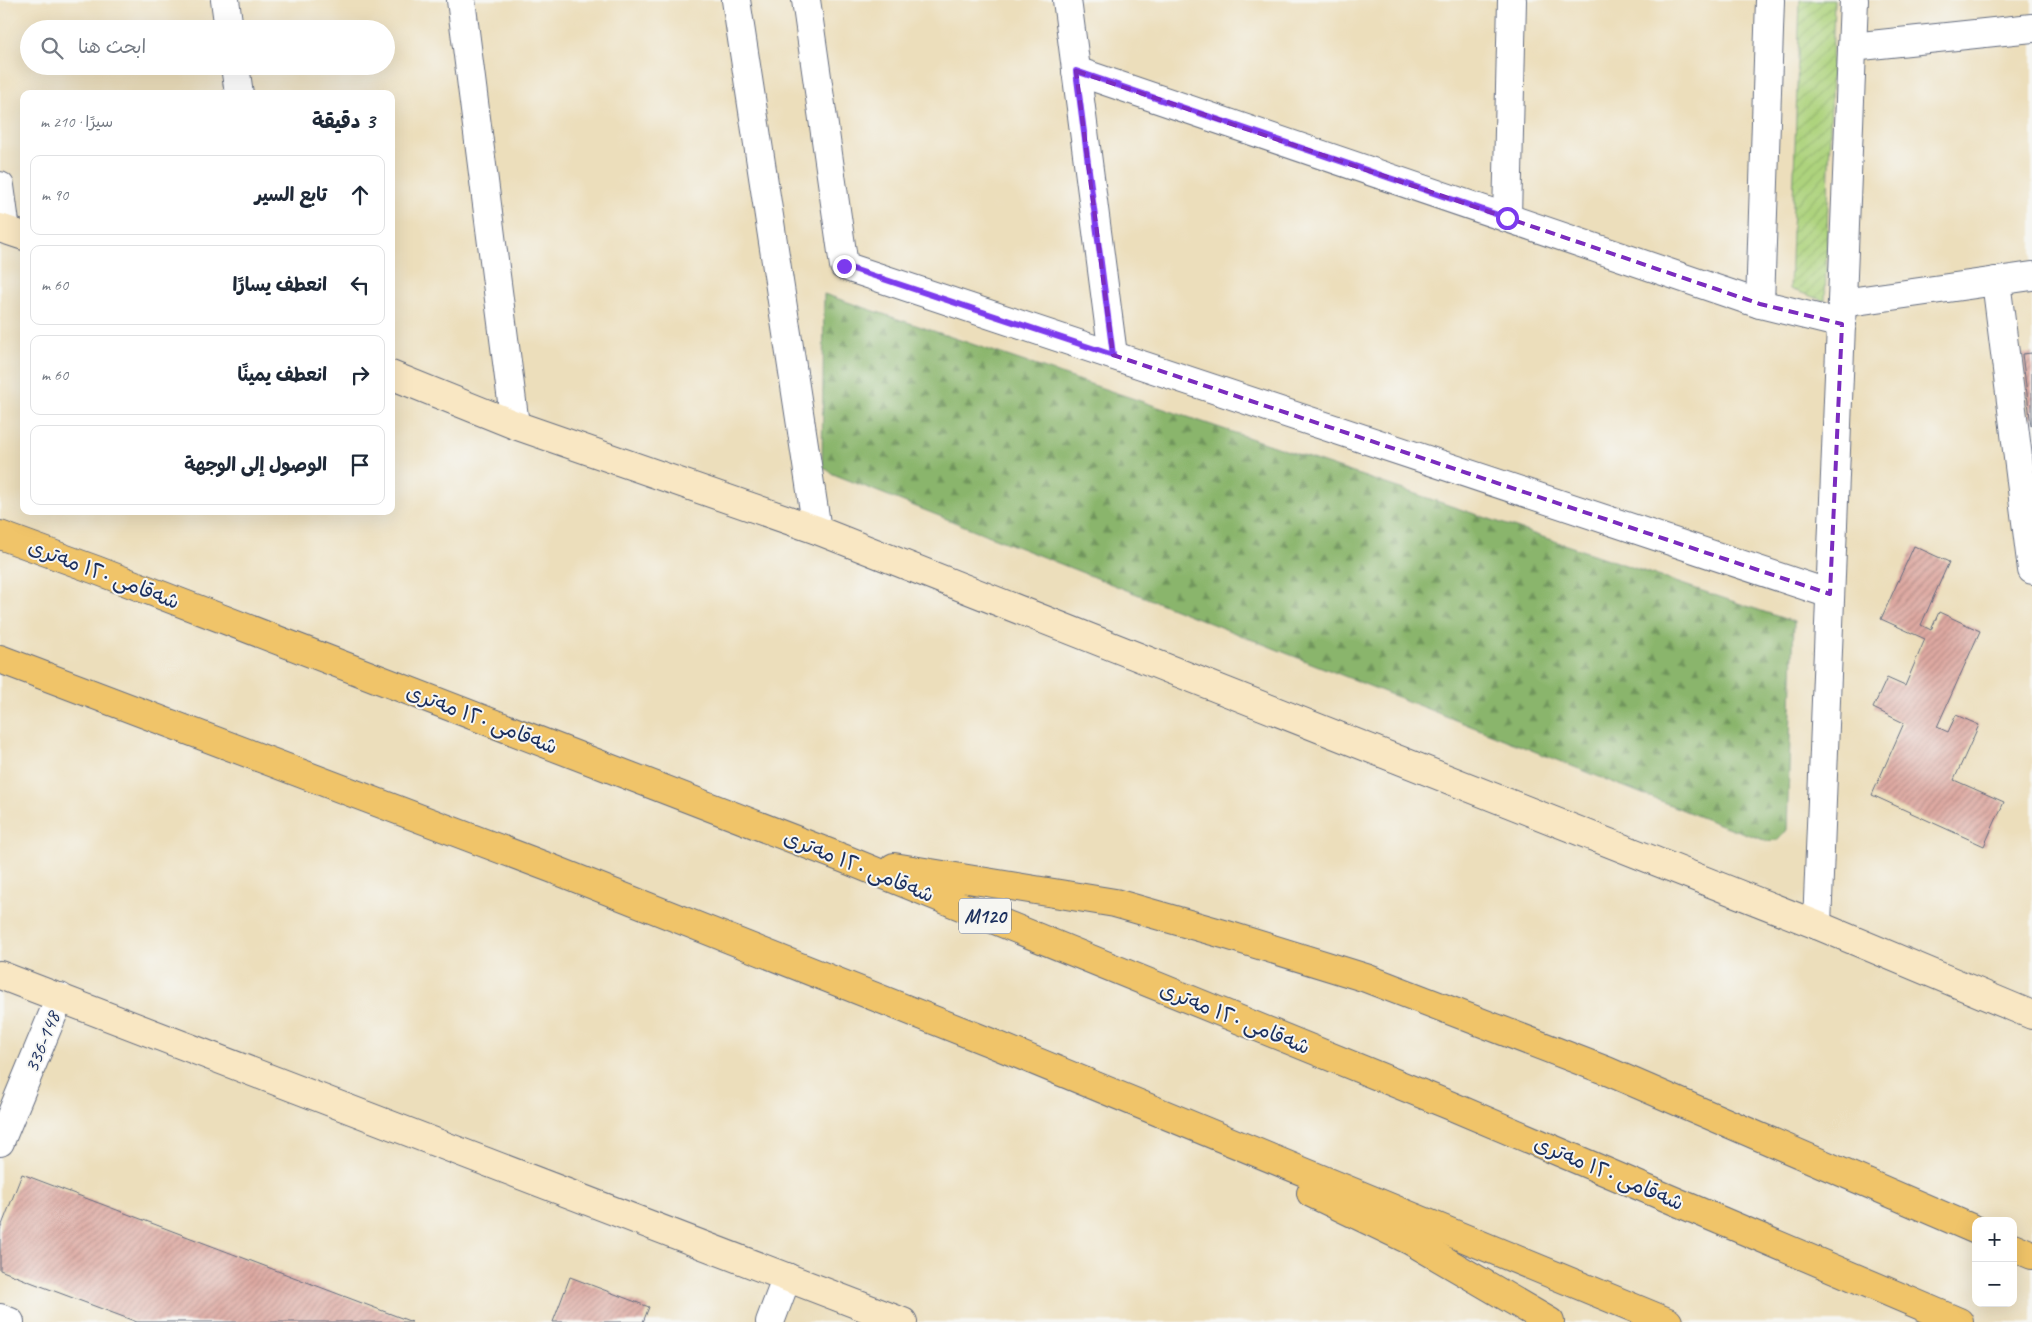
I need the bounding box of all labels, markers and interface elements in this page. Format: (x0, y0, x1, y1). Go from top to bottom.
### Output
search box (20, 20, 395, 75)
icon: search (38, 34, 66, 62)
text: ابحث هنا (78, 35, 146, 59)
text: 3 دقيقة (312, 108, 375, 134)
text: سيرًا · 210 m (40, 112, 113, 132)
icon: ahead (346, 181, 374, 209)
text: تابع السير (255, 183, 327, 207)
text: 90 m (41, 185, 68, 205)
route start (1496, 207, 1519, 230)
route end (833, 255, 856, 278)
icon: left (346, 271, 374, 299)
text: انعطف يسارًا (233, 273, 327, 297)
text: 60 m (41, 275, 68, 295)
icon: right (346, 361, 374, 389)
text: انعطف يمينًا (238, 363, 327, 387)
text: 60 m (41, 365, 68, 385)
icon: arrive (346, 451, 374, 479)
text: الوصول إلى الوجهة (184, 453, 327, 477)
street label: شەقامی ١٢٠ مەتری (24, 533, 183, 616)
street label: شەقامی ١٢٠ مەتری (402, 678, 561, 761)
street label: شەقامی ١٢٠ مەتری (780, 824, 938, 909)
road number: M120 (959, 898, 1011, 934)
street label: شەقامی ١٢٠ مەتری (1156, 976, 1314, 1061)
street label: 336-148 (18, 1005, 67, 1076)
street label: شەقامی ١٢٠ مەتری (1530, 1130, 1688, 1217)
map controls (1972, 1217, 2017, 1307)
button: + (1972, 1217, 2017, 1262)
button: − (1972, 1262, 2017, 1307)

